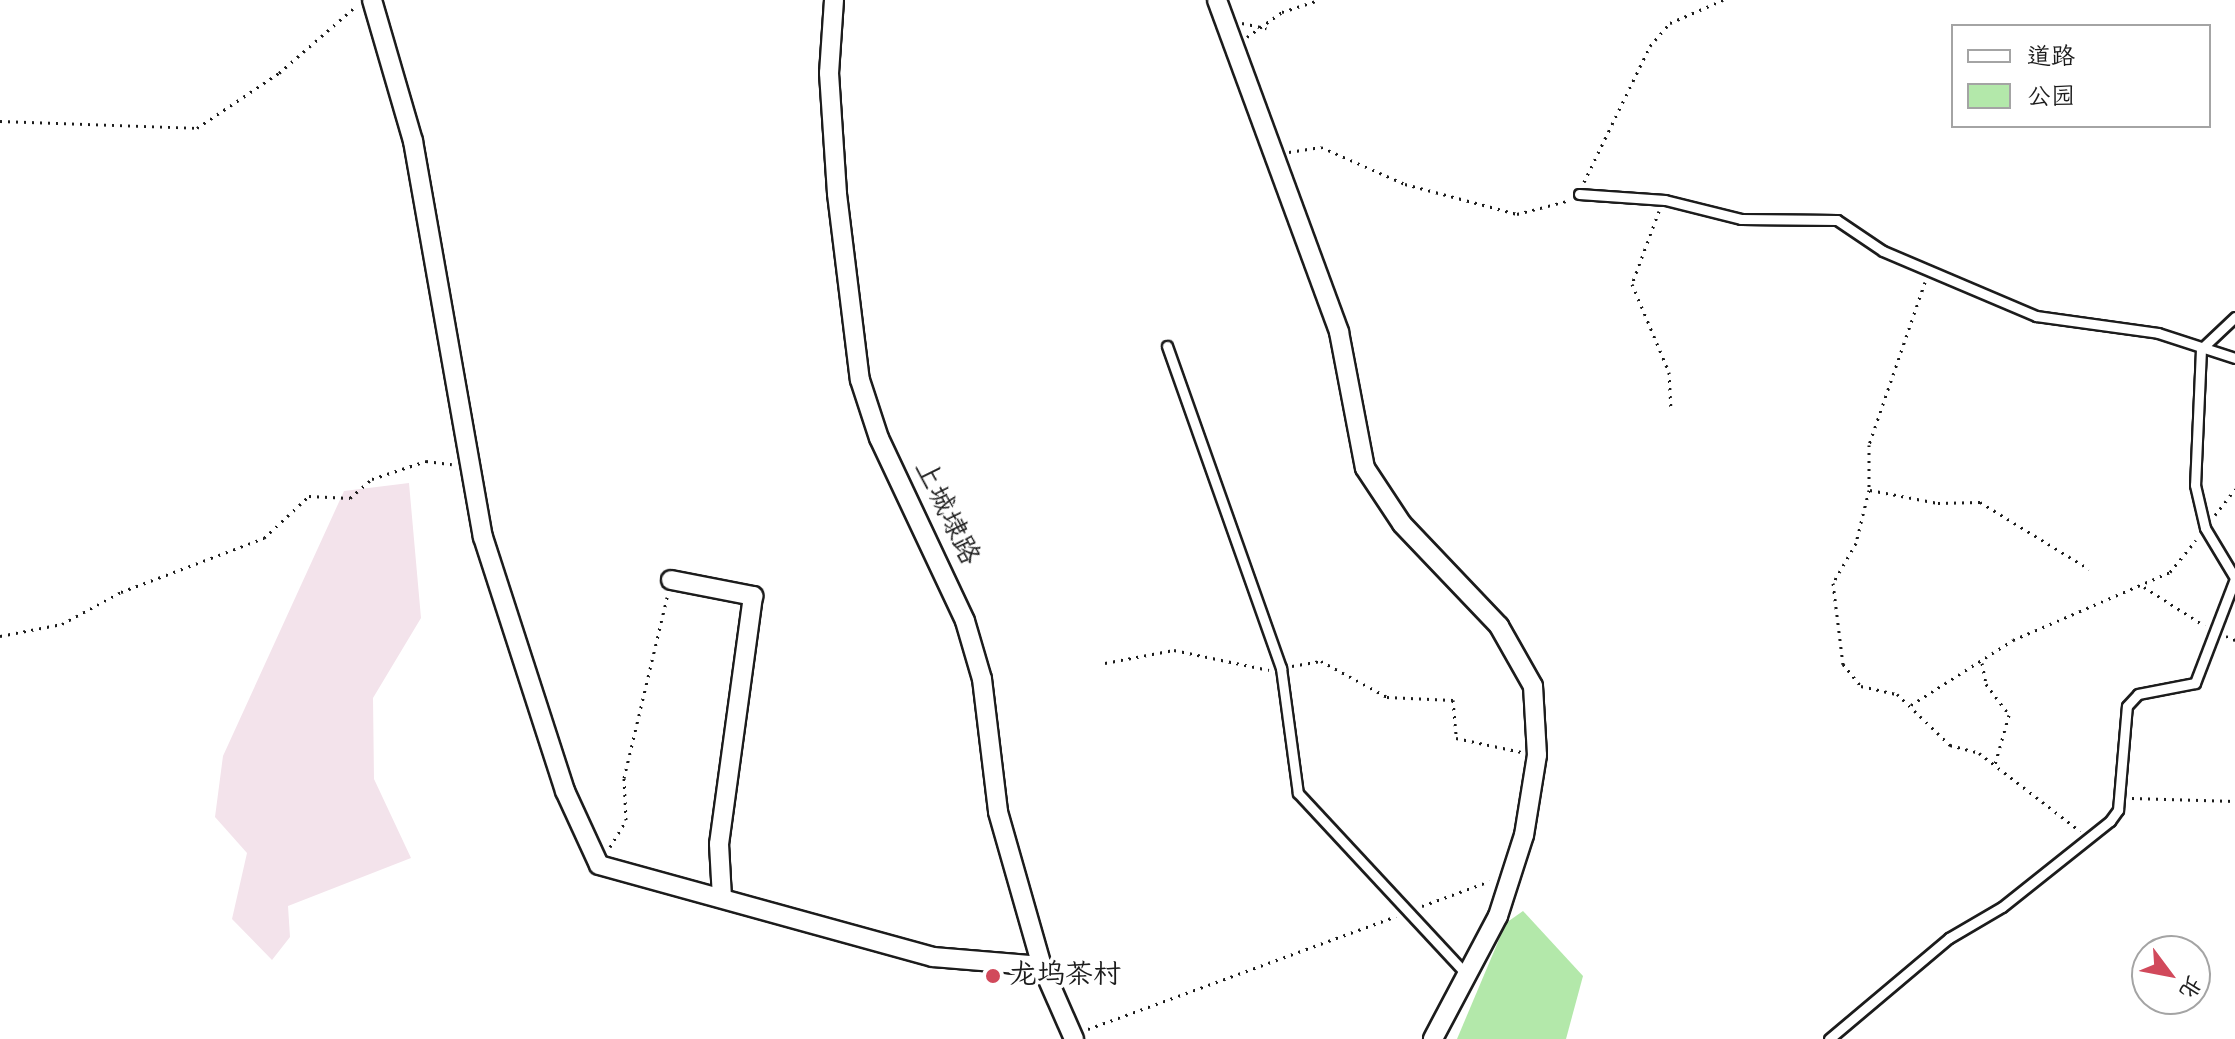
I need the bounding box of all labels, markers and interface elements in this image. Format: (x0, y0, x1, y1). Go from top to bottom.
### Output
legend (1951, 24, 2211, 128)
text: 道路 (2027, 42, 2075, 73)
text: 公园 (2027, 82, 2075, 113)
street label: 上城埭路 (906, 455, 986, 571)
north arrow (2131, 935, 2211, 1015)
place label: 龙坞茶村 (1009, 959, 1121, 993)
marker: 龙坞茶村 (984, 967, 1002, 985)
text: 北 (2172, 970, 2207, 1003)

